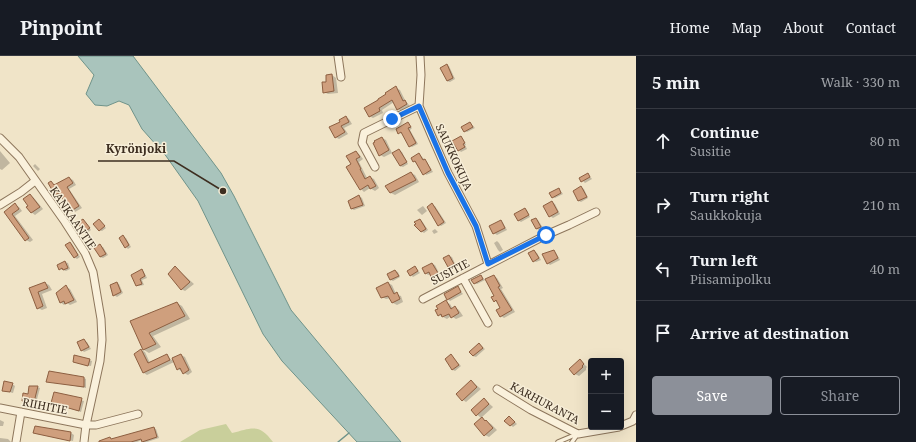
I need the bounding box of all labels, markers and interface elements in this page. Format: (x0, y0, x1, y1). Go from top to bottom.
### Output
text: Pinpoint (20, 15, 102, 41)
text: Home (670, 18, 710, 37)
text: Map (732, 18, 761, 37)
text: About (783, 18, 824, 37)
text: Contact (846, 18, 896, 37)
text: 5 min (652, 71, 700, 94)
text: Walk · 330 m (821, 73, 900, 91)
route end (383, 110, 401, 128)
street label: SAUKKOKUJA (432, 121, 477, 193)
text: Continue (690, 122, 759, 142)
icon: ahead (652, 130, 674, 152)
text: 80 m (870, 132, 900, 150)
callout: Kyrönjoki (98, 137, 174, 161)
text: Kyrönjoki (106, 140, 167, 157)
text: Susitie (690, 142, 731, 160)
street label: KANKAANTIE (47, 183, 100, 252)
text: Turn right (690, 186, 769, 206)
icon: right (652, 194, 674, 216)
text: 210 m (863, 196, 900, 214)
text: Saukkokuja (690, 206, 762, 224)
route start (537, 226, 555, 244)
text: Turn left (690, 250, 758, 270)
street label: SUSITIE (428, 255, 472, 288)
icon: left (652, 258, 674, 280)
text: 40 m (870, 260, 900, 278)
text: Piisamipolku (690, 270, 771, 288)
icon: arrive (652, 322, 674, 344)
text: Arrive at destination (690, 323, 849, 343)
map controls (588, 358, 624, 430)
button: + (588, 358, 624, 394)
button: Save (652, 376, 772, 415)
button: Share (780, 376, 900, 415)
street label: KARHURANTA (508, 378, 583, 427)
street label: RIIHITIE (21, 394, 69, 417)
button: − (588, 394, 624, 430)

